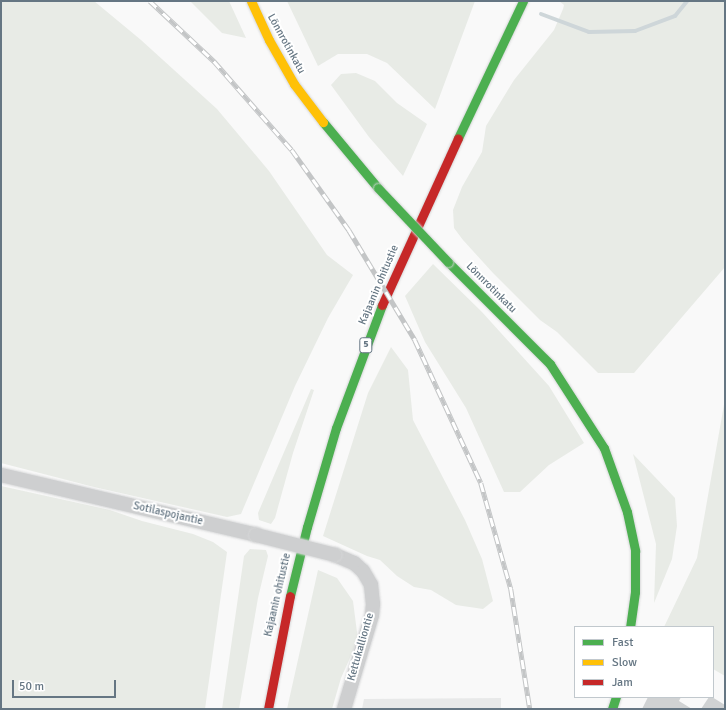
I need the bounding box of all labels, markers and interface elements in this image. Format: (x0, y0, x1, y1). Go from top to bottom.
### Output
street label: Lönnrotinkatu (264, 12, 308, 76)
street label: Kajaanin ohitustie (356, 243, 402, 327)
street label: Lönnrotinkatu (463, 260, 519, 316)
road number: 5 (359, 337, 373, 353)
street label: Sotilaspojantie (132, 500, 204, 528)
street label: Kajaanin ohitustie (262, 552, 294, 638)
street label: Kettukalliontie (345, 611, 377, 683)
legend (574, 626, 714, 698)
text: Fast (612, 635, 633, 650)
text: Slow (612, 655, 637, 670)
scale bar (14, 672, 118, 698)
text: Jam (612, 675, 633, 690)
text: 50 m (19, 679, 44, 694)

